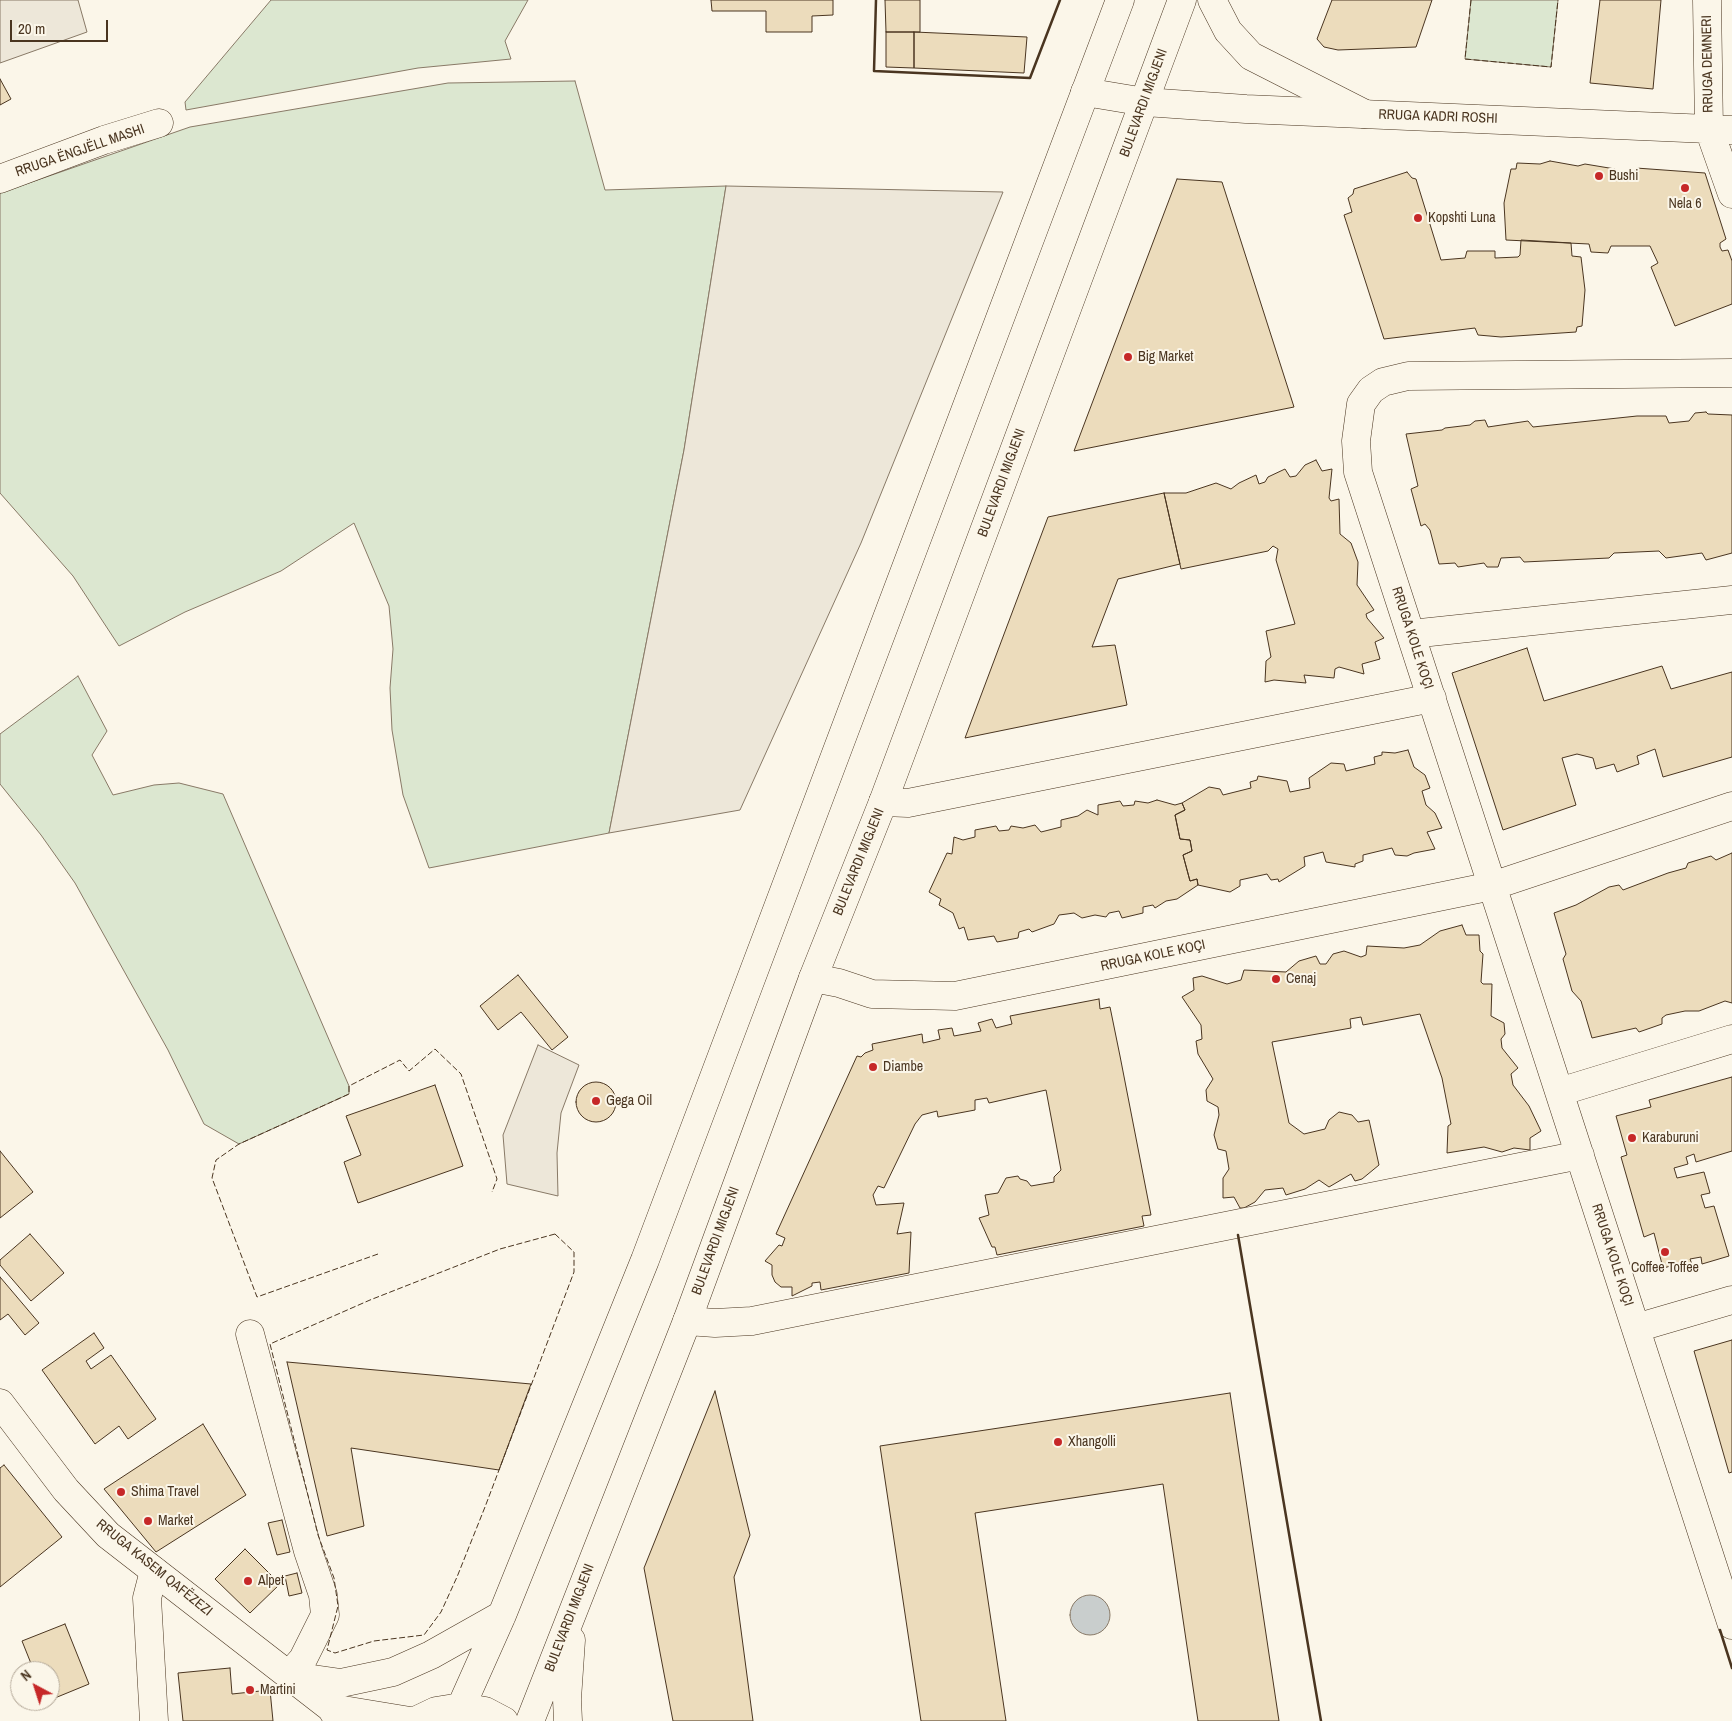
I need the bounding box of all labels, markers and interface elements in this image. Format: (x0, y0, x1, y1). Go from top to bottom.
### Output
scale bar (12, 10, 110, 42)
street label: RRUGA DEMNERI (1699, 15, 1717, 113)
text: 20 m (18, 18, 45, 39)
street label: BULEVARDI MIGJENI (1117, 47, 1171, 159)
street label: RRUGA KADRI ROSHI (1378, 107, 1498, 127)
street label: RRUGA ËNGJËLL MASHI (13, 121, 147, 181)
place label: Bushi (1609, 168, 1638, 184)
marker: Bushi (1593, 170, 1605, 182)
marker: Nela 6 (1679, 182, 1691, 194)
place label: Nela 6 (1668, 196, 1702, 212)
place label: Kopshti Luna (1428, 210, 1496, 226)
marker: Kopshti Luna (1412, 212, 1424, 224)
place label: Big Market (1138, 349, 1194, 365)
marker: Big Market (1122, 351, 1134, 363)
street label: BULEVARDI MIGJENI (975, 427, 1029, 539)
street label: RRUGA KOLE KOÇI (1388, 585, 1436, 691)
street label: BULEVARDI MIGJENI (830, 806, 888, 918)
street label: RRUGA KOLE KOÇI (1099, 937, 1207, 975)
place label: Cenaj (1286, 971, 1316, 987)
marker: Cenaj (1270, 973, 1282, 985)
place label: Diambe (883, 1059, 923, 1075)
marker: Diambe (867, 1061, 879, 1073)
place label: Gega Oil (606, 1093, 652, 1109)
marker: Gega Oil (590, 1095, 602, 1107)
place label: Karaburuni (1642, 1130, 1699, 1146)
marker: Karaburuni (1626, 1132, 1638, 1144)
street label: BULEVARDI MIGJENI (689, 1185, 743, 1297)
street label: RRUGA KOLE KOÇI (1588, 1202, 1636, 1308)
marker: Coffee Toffee (1659, 1246, 1671, 1258)
place label: Coffee Toffee (1631, 1260, 1699, 1276)
place label: Xhangolli (1068, 1434, 1116, 1450)
marker: Xhangolli (1052, 1436, 1064, 1448)
place label: Shima Travel (131, 1484, 199, 1500)
marker: Shima Travel (115, 1486, 127, 1498)
place label: Market (158, 1513, 193, 1529)
marker: Market (142, 1515, 154, 1527)
street label: RRUGA KASEM QAFËZEZI (93, 1516, 215, 1620)
street label: BULEVARDI MIGJENI (542, 1562, 598, 1674)
place label: Alpet (258, 1573, 284, 1589)
marker: Alpet (242, 1575, 254, 1587)
north arrow (10, 1661, 60, 1711)
text: N (17, 1666, 35, 1685)
place label: Martini (260, 1682, 296, 1698)
marker: Martini (244, 1684, 256, 1696)

